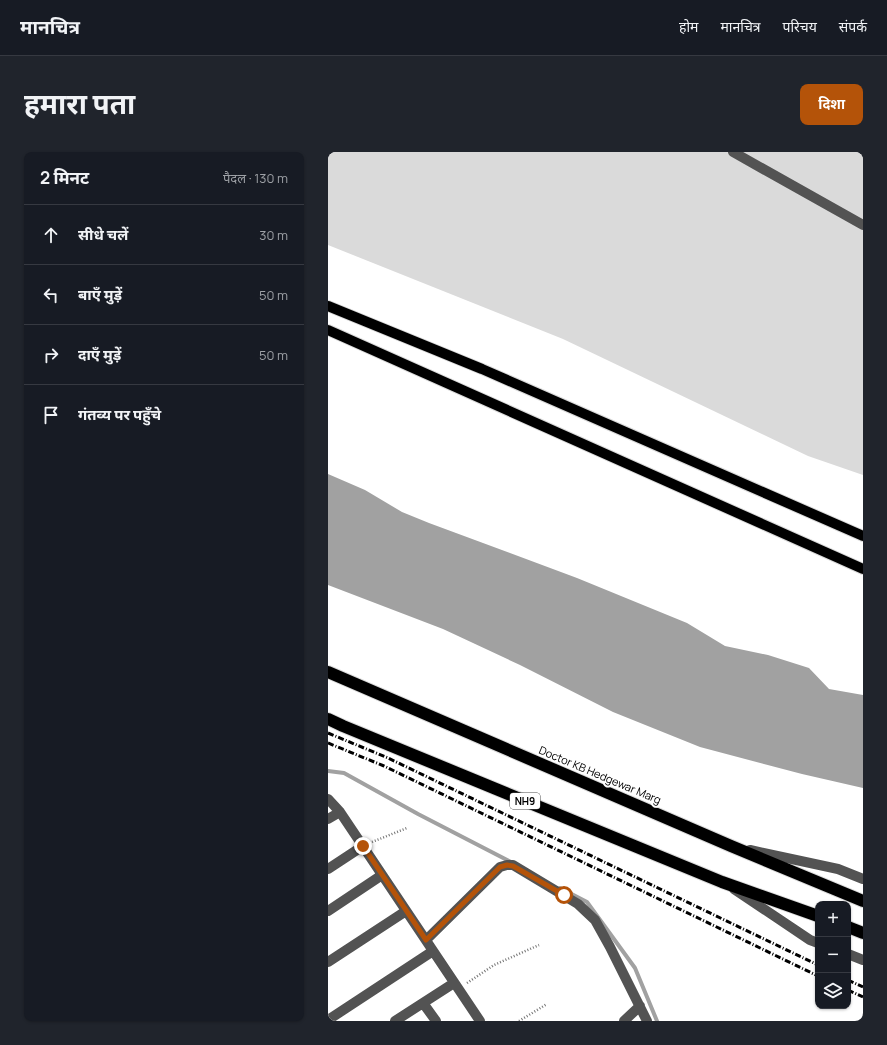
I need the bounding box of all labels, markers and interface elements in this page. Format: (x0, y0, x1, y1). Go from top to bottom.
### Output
text: मानचित्र (20, 14, 80, 40)
text: होम (679, 17, 698, 36)
text: मानचित्र (720, 17, 761, 36)
text: परिचय (783, 17, 817, 36)
text: संपर्क (839, 17, 867, 36)
text: हमारा पता (24, 84, 135, 122)
button: दिशा (800, 84, 863, 125)
text: 2 मिनट (40, 166, 89, 189)
text: पैदल · 130 m (223, 169, 288, 187)
icon: ahead (40, 224, 62, 246)
text: सीधे चलें (78, 224, 128, 245)
text: 30 m (259, 226, 288, 244)
icon: left (40, 284, 62, 306)
text: बाएँ मुड़ें (78, 284, 122, 305)
text: 50 m (259, 286, 288, 304)
icon: right (40, 344, 62, 366)
text: दाएँ मुड़ें (78, 344, 121, 365)
text: 50 m (259, 346, 288, 364)
icon: arrive (40, 404, 62, 426)
text: गंतव्य पर पहुँचे (78, 404, 161, 425)
street label: Doctor KB Hedgewar Marg (537, 742, 664, 807)
road number: NH9 (510, 793, 540, 809)
route end (354, 837, 372, 855)
route start (555, 886, 573, 904)
map controls (815, 901, 851, 1009)
button: + (815, 901, 851, 937)
button: − (815, 937, 851, 973)
button: layers (815, 973, 851, 1009)

